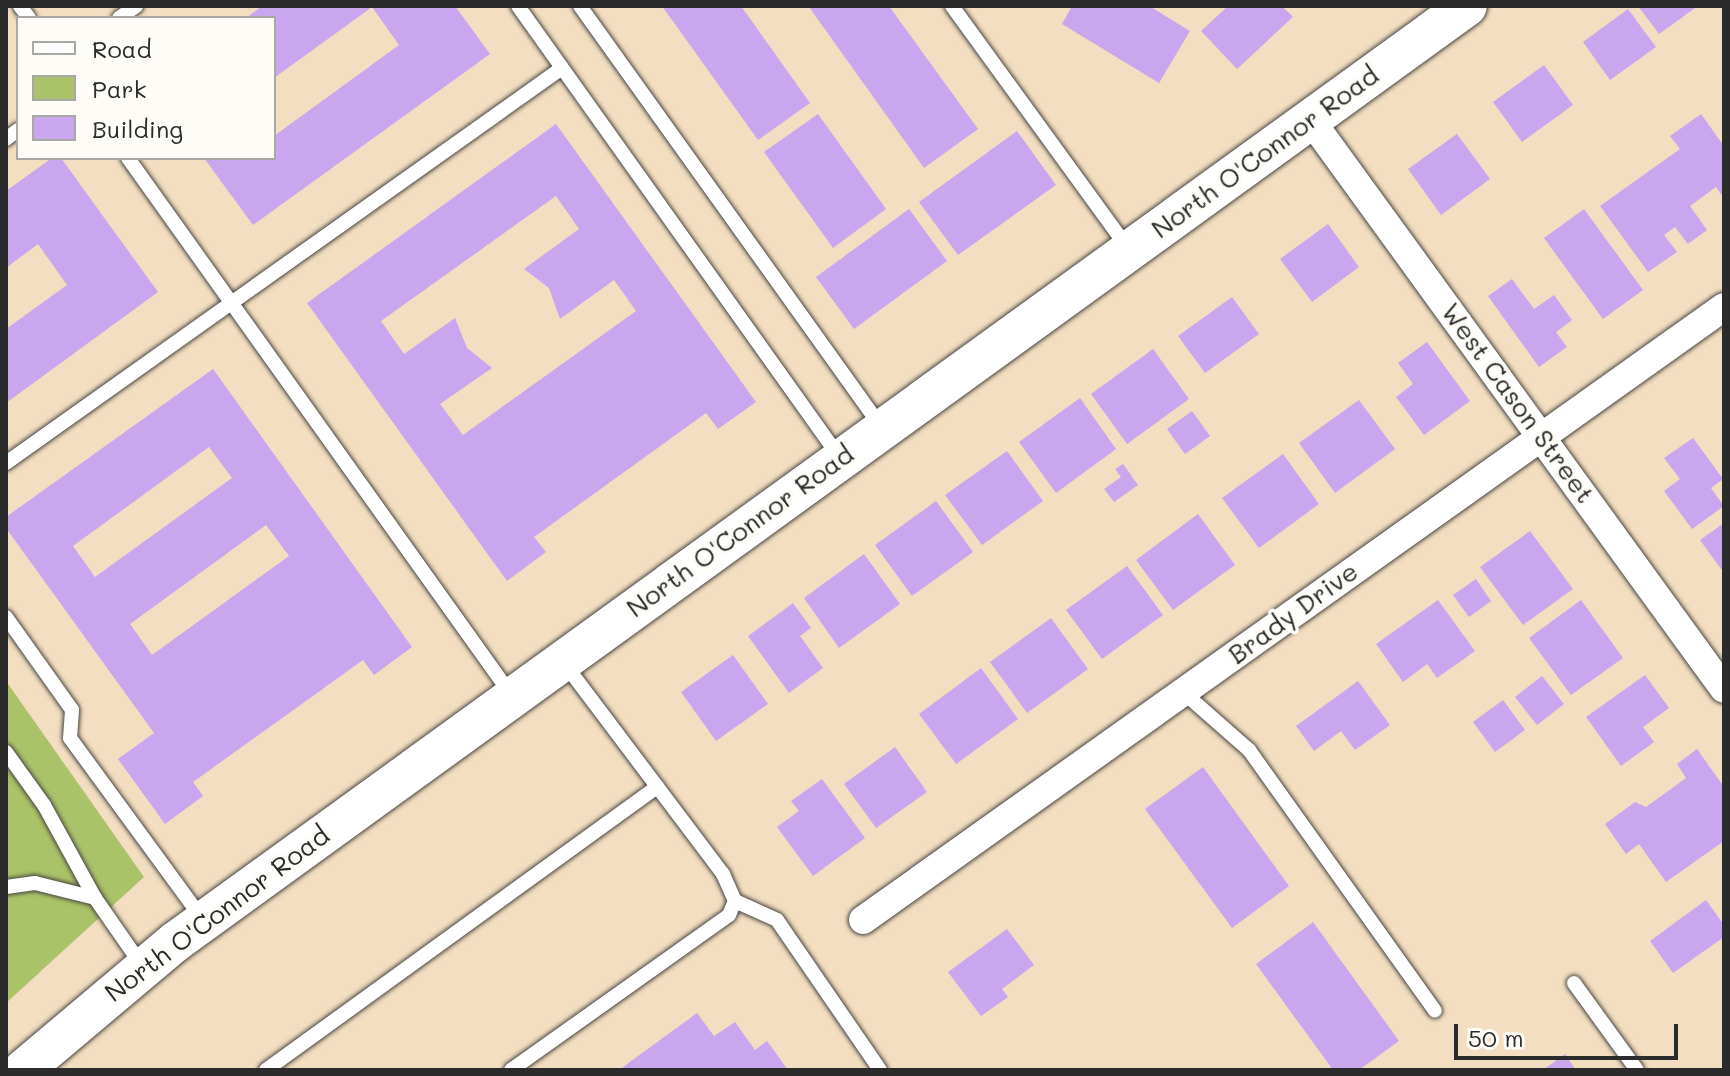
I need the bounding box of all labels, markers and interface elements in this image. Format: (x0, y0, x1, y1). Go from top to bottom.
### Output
legend (16, 16, 276, 160)
text: Road (92, 33, 152, 64)
street label: North O'Connor Road (1145, 59, 1385, 245)
text: Park (92, 73, 146, 104)
text: Building (92, 113, 183, 144)
street label: West Cason Street (1435, 297, 1601, 509)
street label: North O'Connor Road (620, 438, 860, 624)
street label: Brady Drive (1222, 556, 1364, 670)
street label: North O'Connor Road (99, 819, 335, 1009)
scale bar (1458, 1008, 1682, 1058)
text: 50 m (1468, 1022, 1524, 1053)

